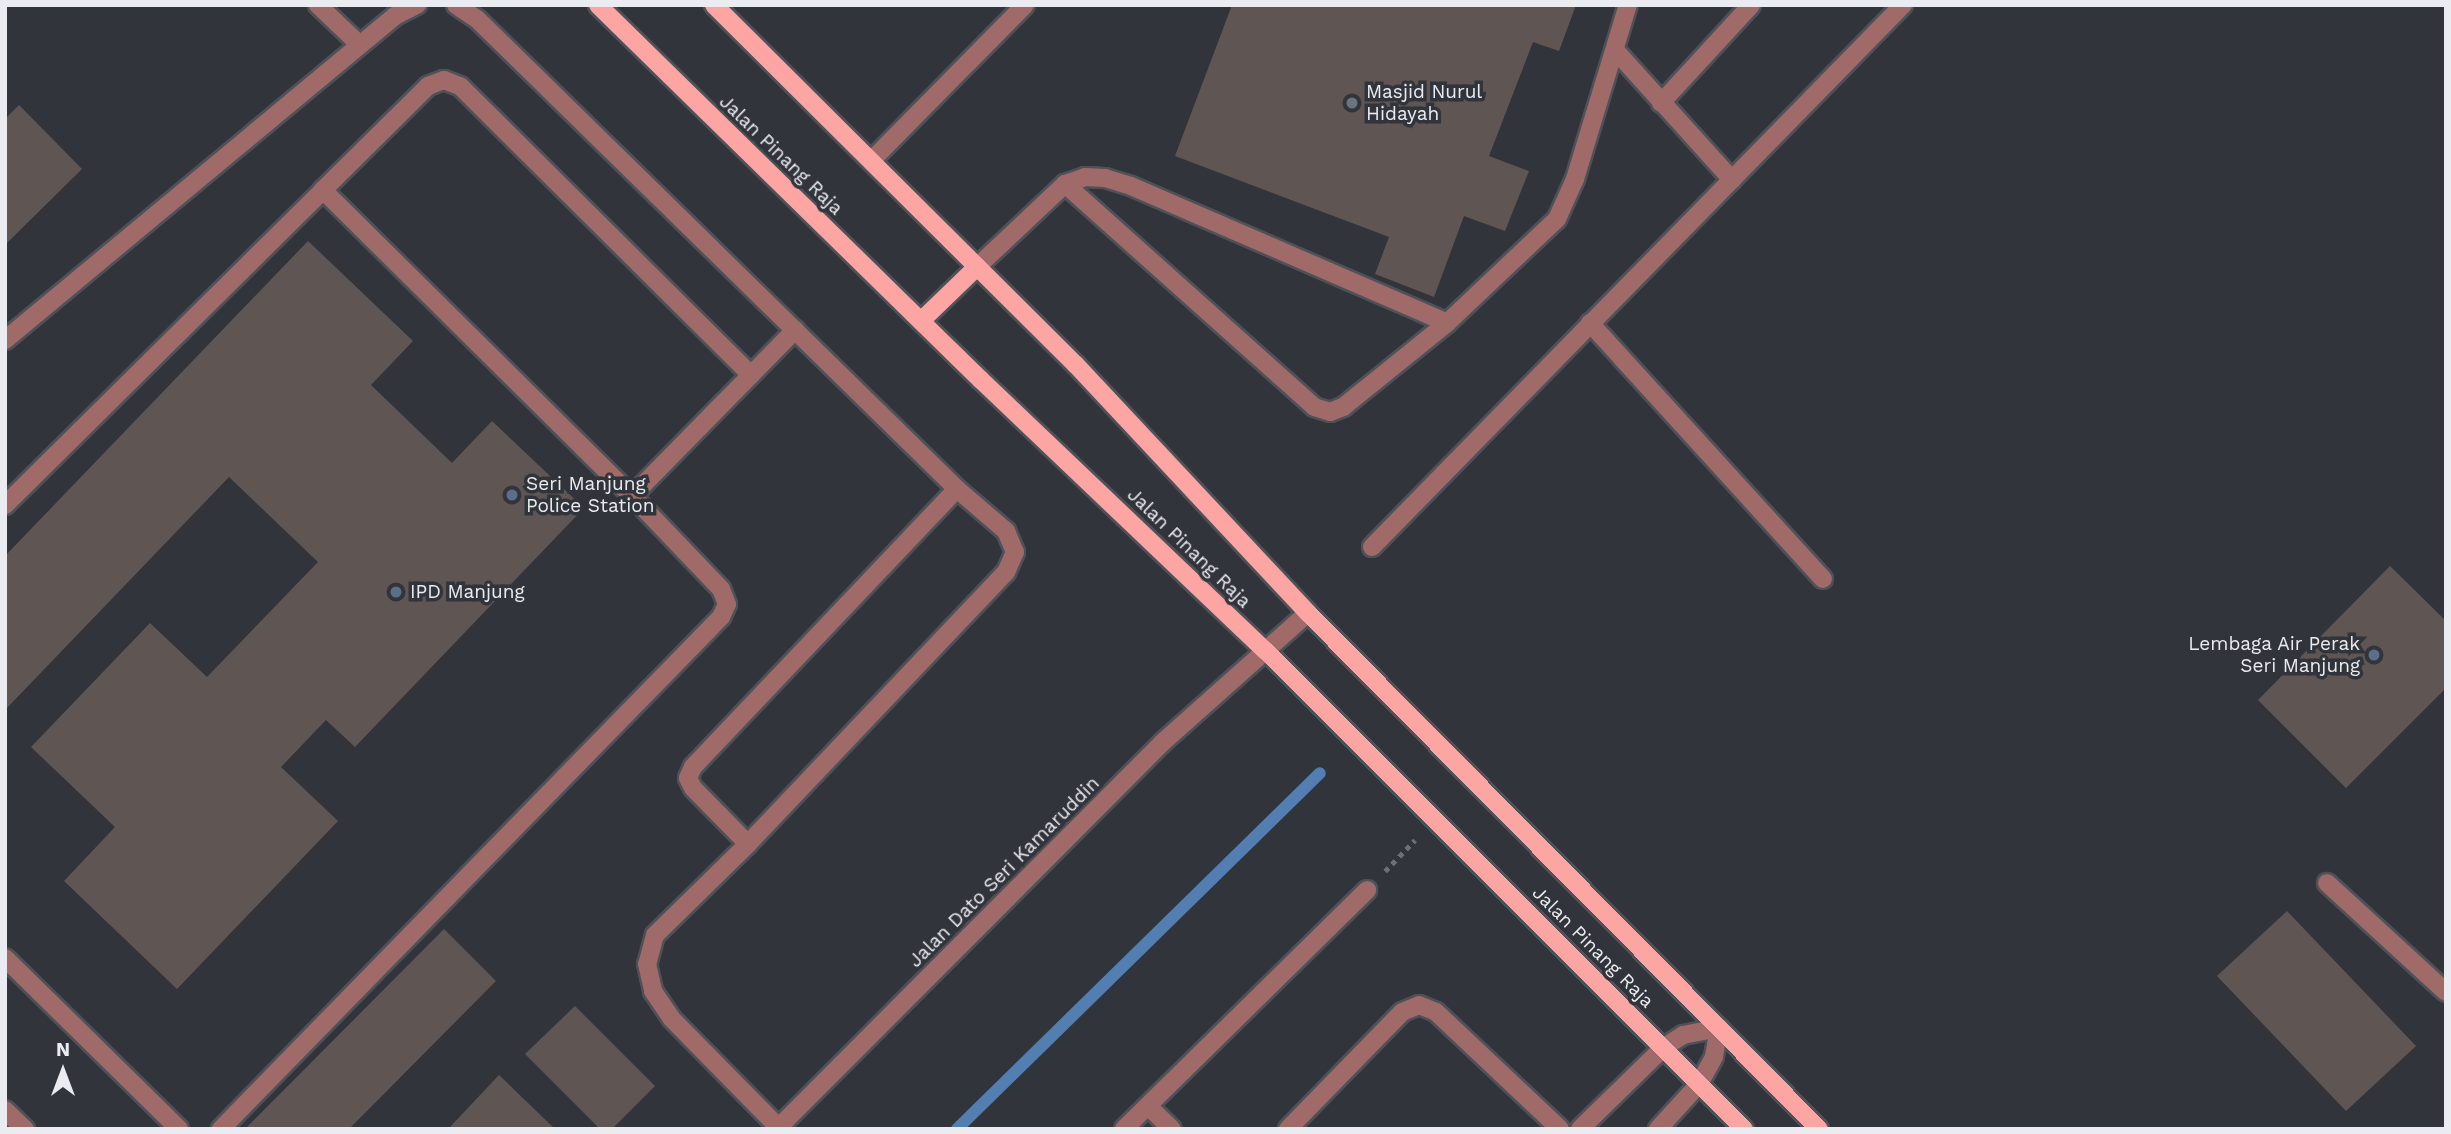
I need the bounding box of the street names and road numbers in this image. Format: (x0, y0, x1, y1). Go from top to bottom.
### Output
street label: Jalan Pinang Raja (715, 90, 847, 220)
street label: Jalan Pinang Raja (1123, 483, 1255, 613)
street label: Jalan Dato Seri Kamaruddin (904, 772, 1104, 972)
street label: Jalan Pinang Raja (1527, 881, 1659, 1013)

